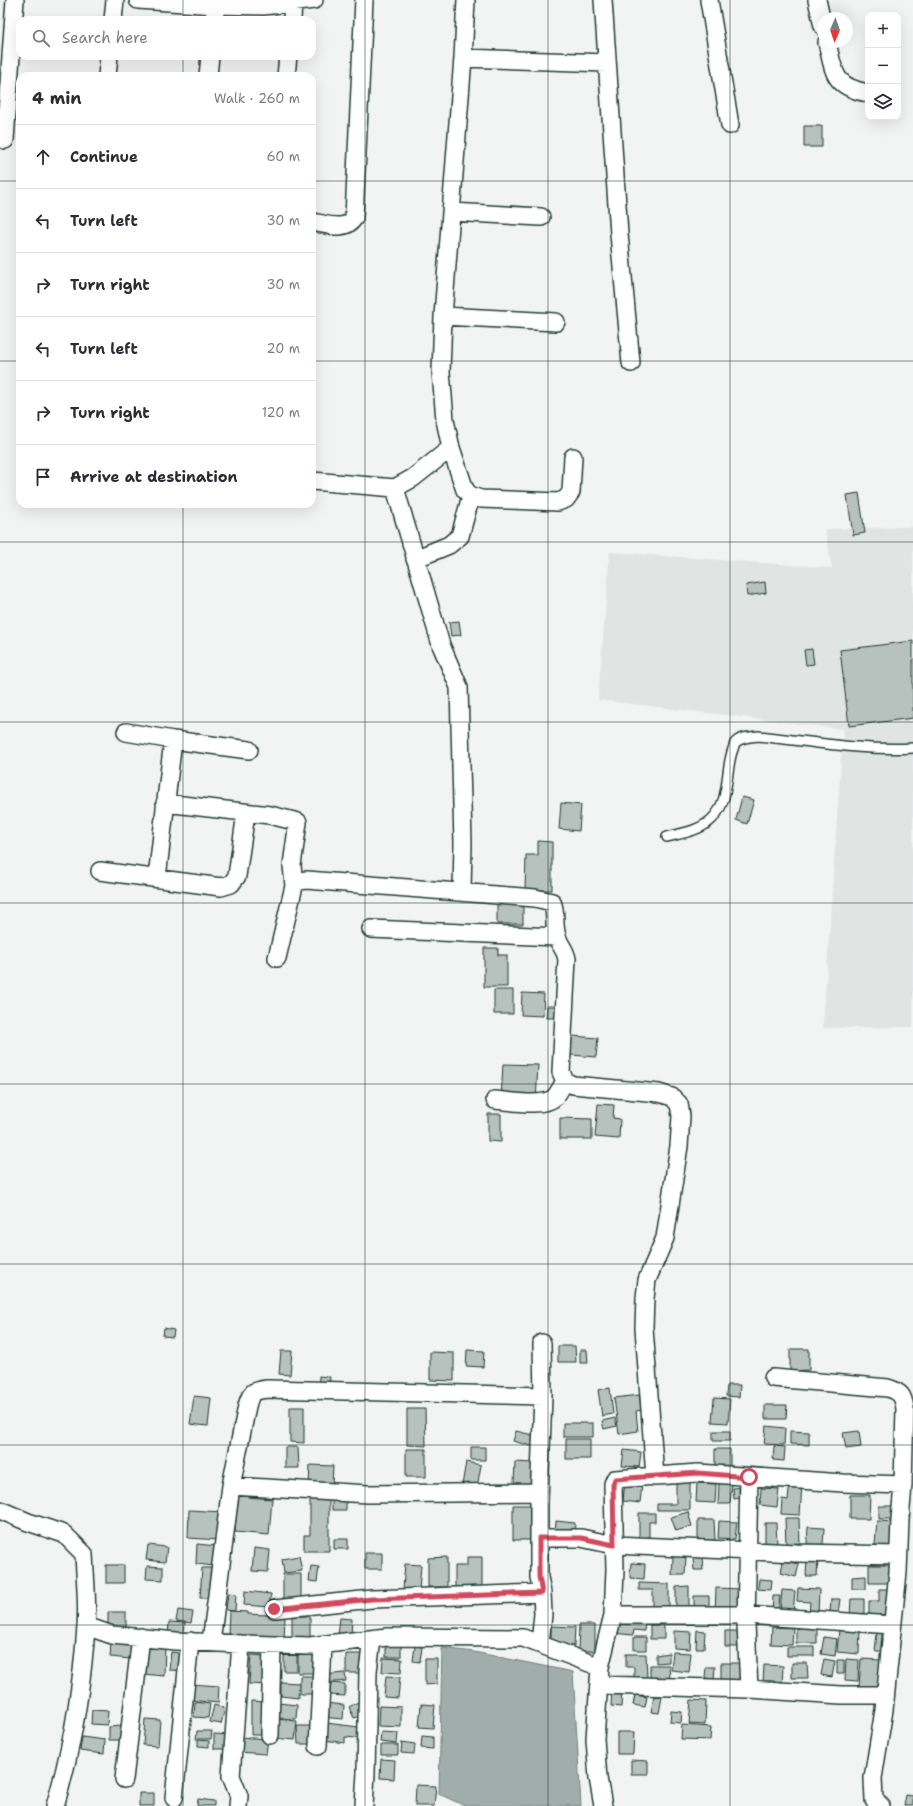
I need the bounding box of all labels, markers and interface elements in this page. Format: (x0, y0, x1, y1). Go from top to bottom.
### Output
north arrow (817, 12, 853, 48)
map controls (865, 12, 901, 120)
button: + (865, 12, 901, 48)
search box (16, 16, 316, 60)
icon: search (30, 27, 52, 49)
text: Search here (62, 28, 148, 48)
button: − (865, 48, 901, 84)
button: layers (865, 84, 901, 120)
text: 4 min (32, 87, 82, 109)
text: Walk · 260 m (214, 90, 300, 107)
icon: ahead (32, 146, 54, 168)
text: Continue (70, 147, 138, 167)
text: 60 m (267, 148, 300, 165)
icon: left (32, 210, 54, 232)
text: Turn left (70, 211, 138, 231)
text: 30 m (266, 212, 300, 229)
icon: right (32, 274, 54, 296)
text: Turn right (70, 275, 150, 295)
text: 30 m (266, 276, 300, 293)
icon: left (32, 338, 54, 360)
text: Turn left (70, 339, 138, 359)
text: 20 m (267, 340, 300, 357)
icon: right (32, 402, 54, 424)
text: Turn right (70, 403, 150, 423)
text: 120 m (262, 404, 300, 421)
icon: arrive (32, 466, 54, 488)
text: Arrive at destination (70, 467, 238, 487)
route start (740, 1468, 758, 1486)
route end (265, 1600, 283, 1618)

